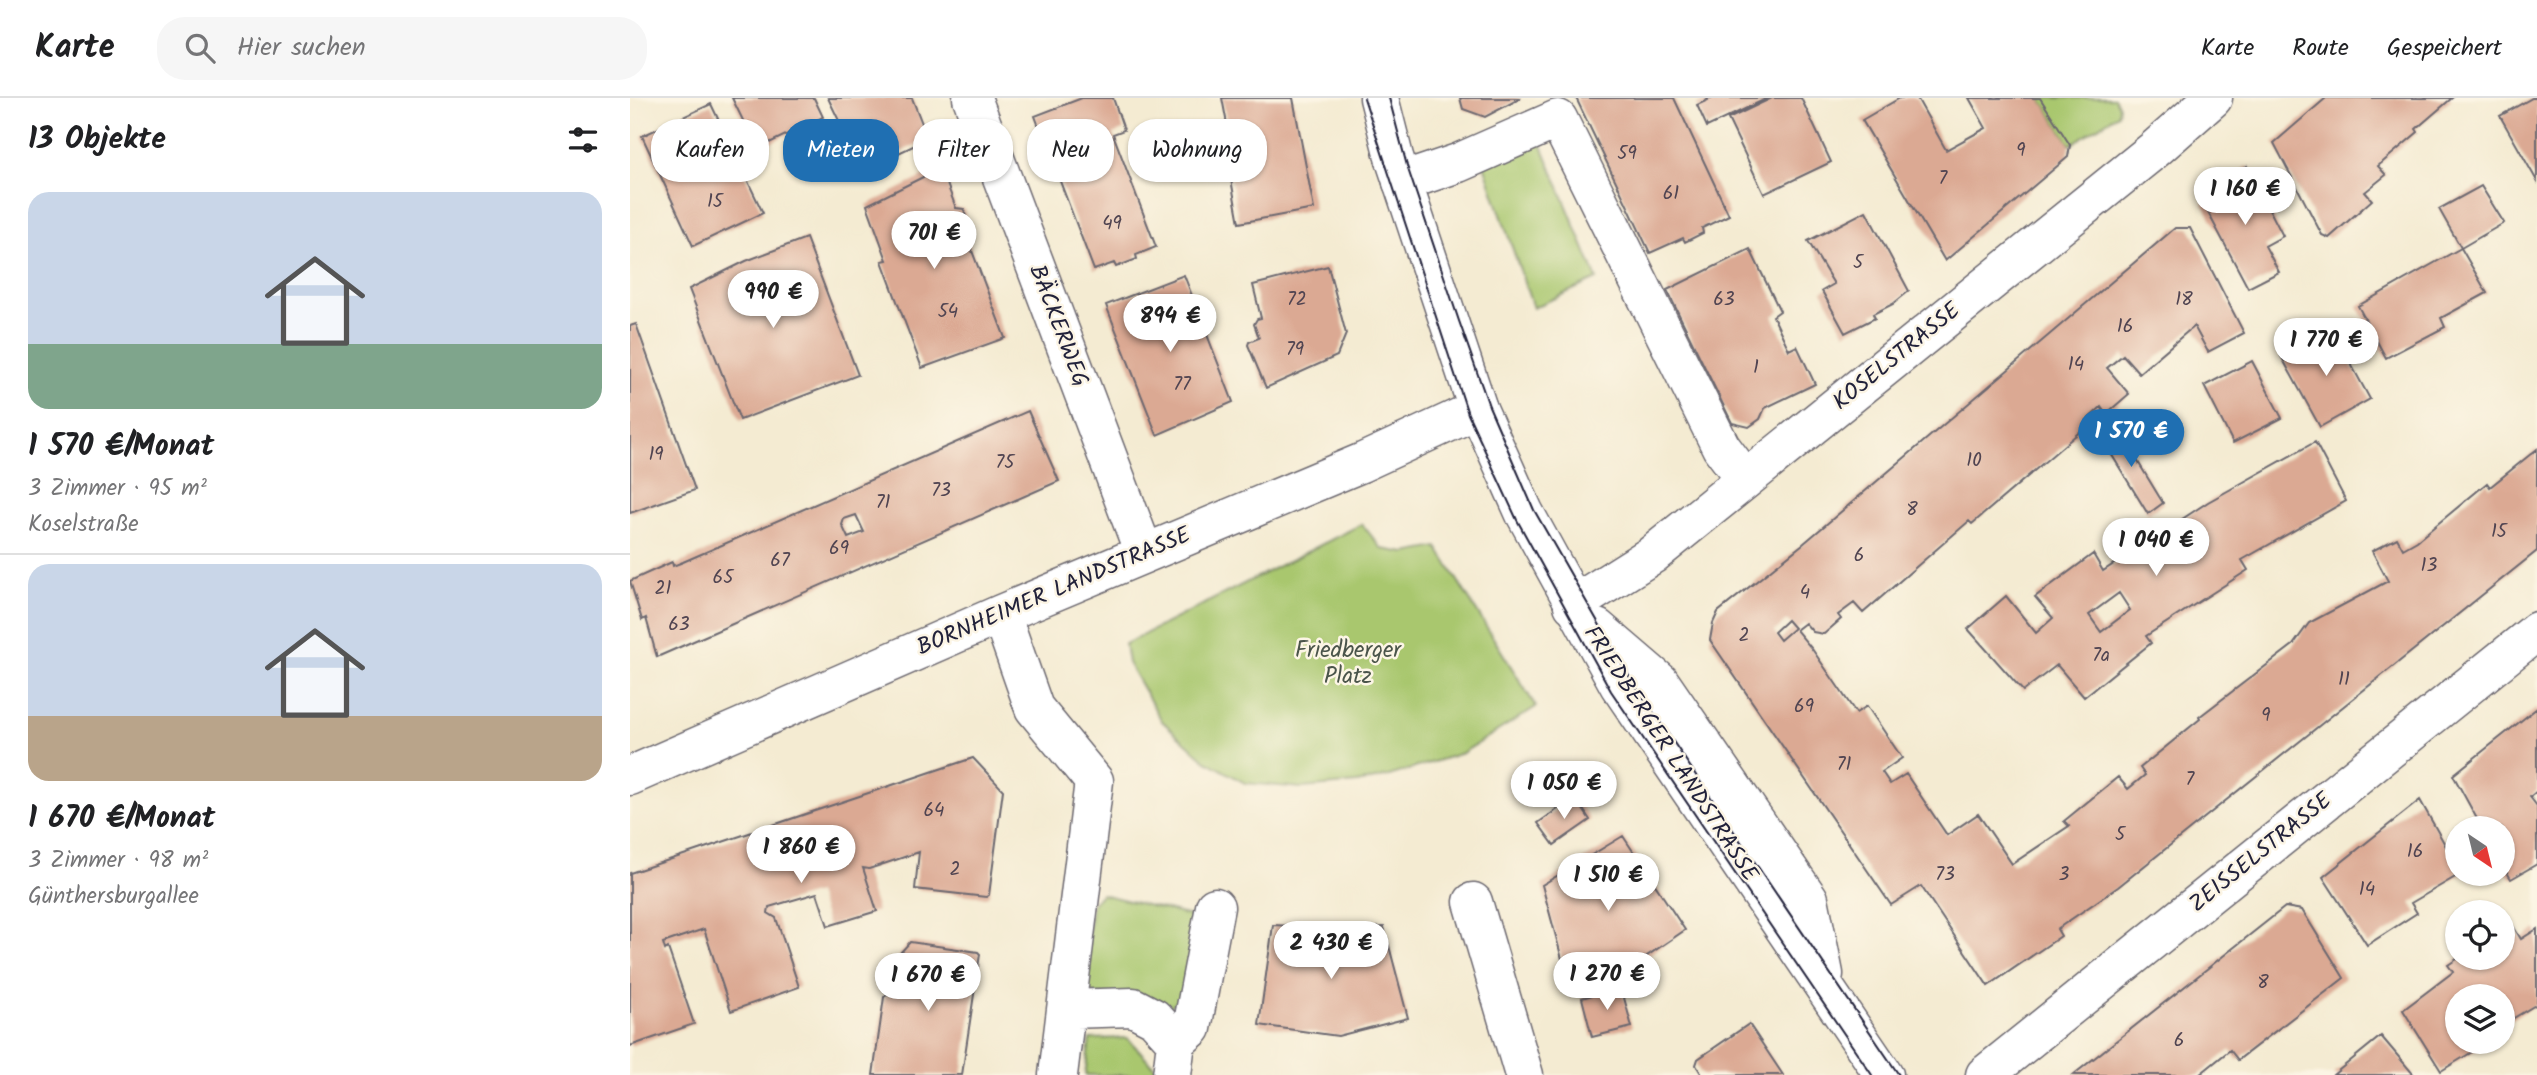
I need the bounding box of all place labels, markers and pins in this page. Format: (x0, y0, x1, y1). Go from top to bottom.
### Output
pin: 1 160 € (2180, 167, 2310, 227)
pin: 701 € (885, 212, 983, 271)
pin: 990 € (724, 271, 822, 330)
pin: 894 € (1121, 294, 1219, 354)
pin: 1 770 € (2261, 318, 2391, 378)
pin: 1 570 € (2066, 410, 2196, 469)
pin: 1 040 € (2091, 518, 2221, 578)
pin: 1 050 € (1499, 762, 1629, 821)
pin: 1 860 € (736, 826, 866, 885)
pin: 1 510 € (1543, 854, 1673, 913)
pin: 2 430 € (1266, 922, 1396, 981)
pin: 1 270 € (1542, 953, 1672, 1012)
pin: 1 670 € (863, 954, 993, 1013)

